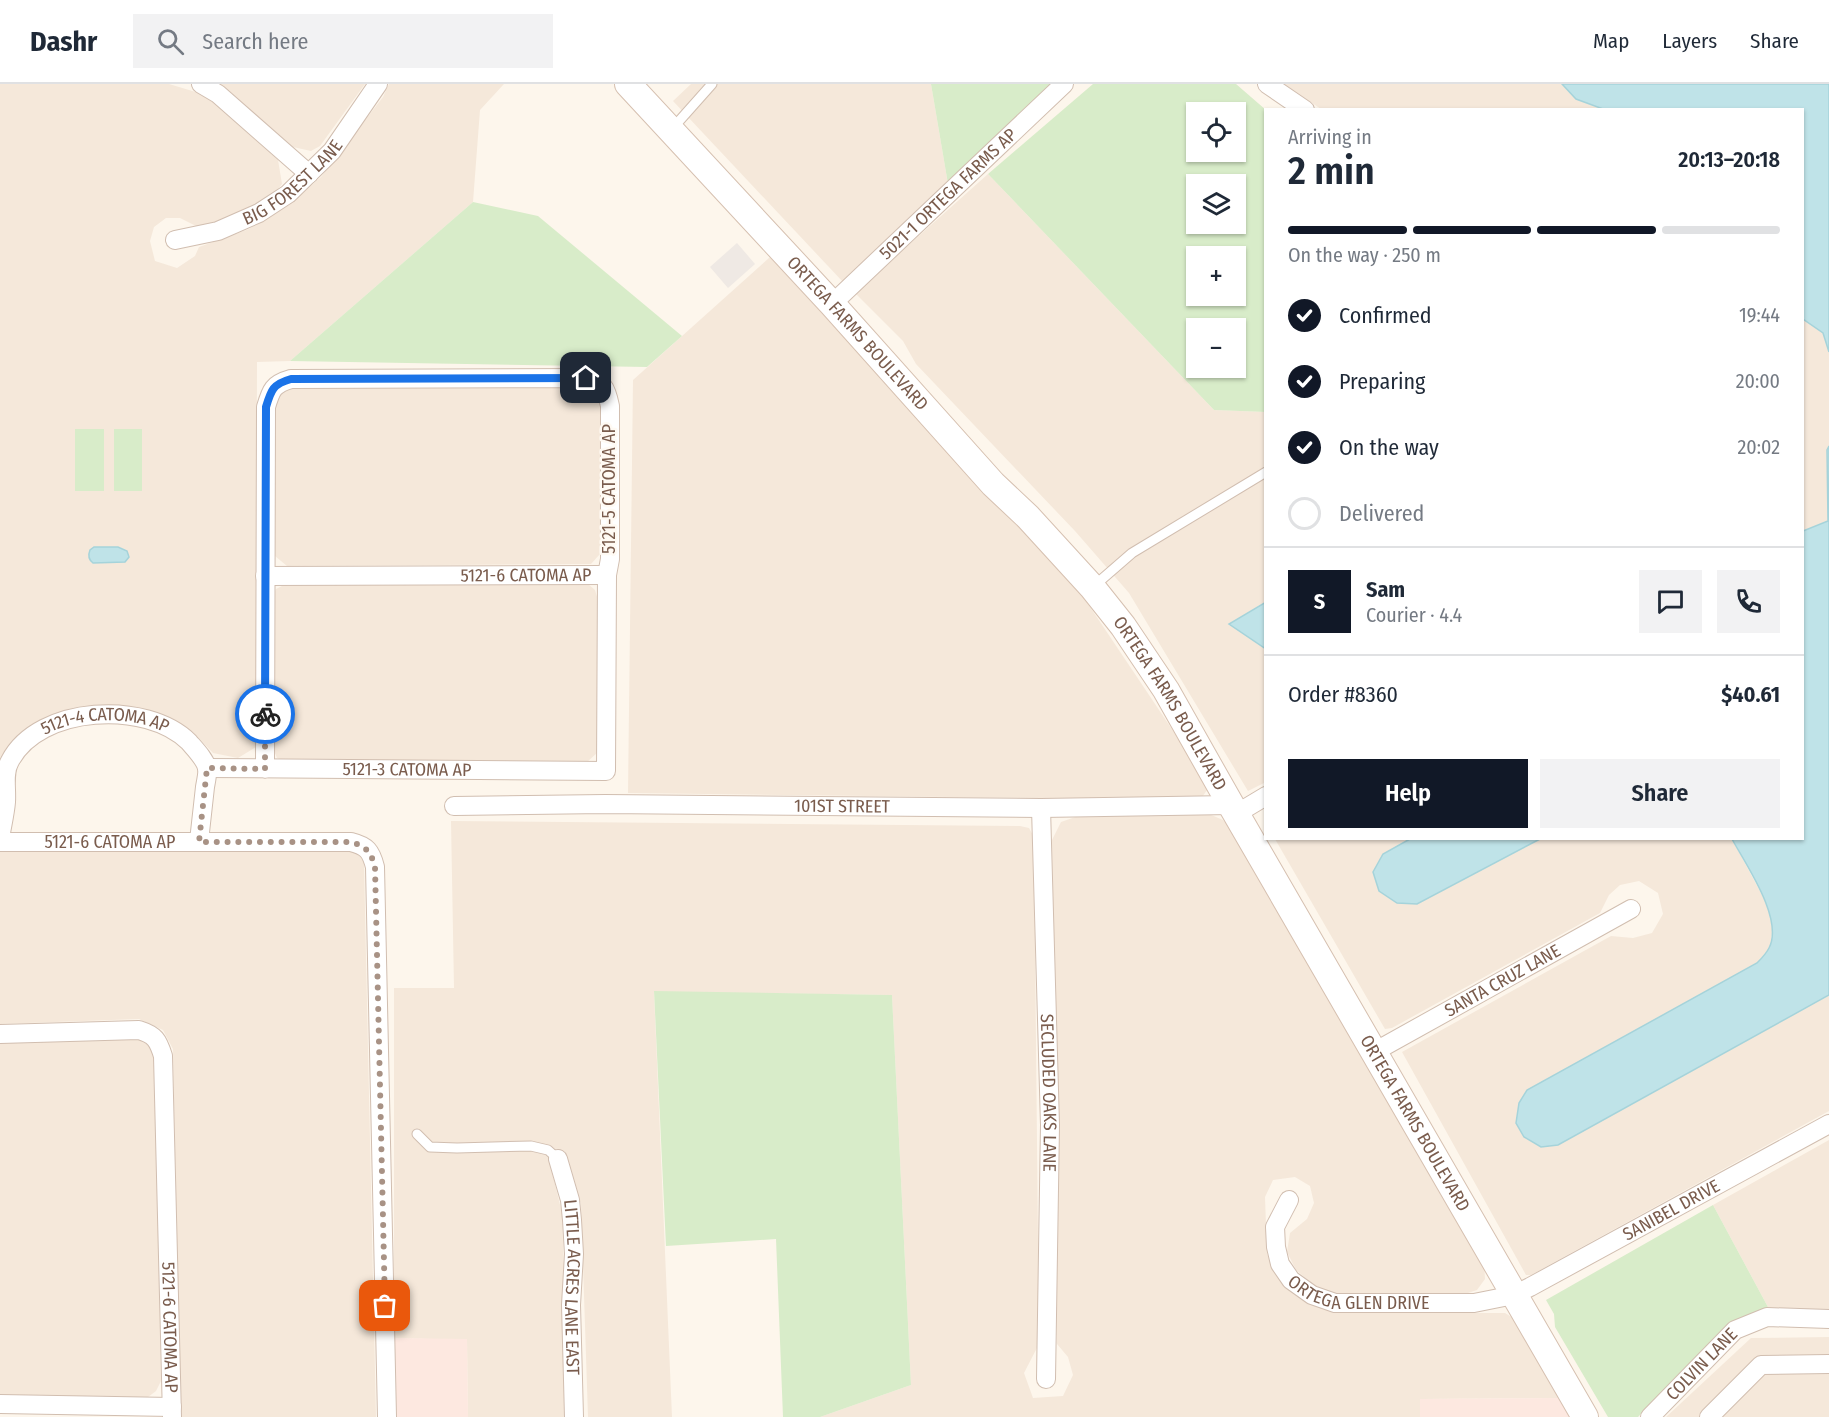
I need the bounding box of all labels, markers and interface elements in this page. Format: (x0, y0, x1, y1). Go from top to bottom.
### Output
search box (133, 14, 553, 68)
text: Dashr (30, 25, 97, 58)
icon: search (154, 25, 187, 58)
text: Search here (202, 28, 308, 55)
text: Map (1593, 28, 1629, 54)
text: Layers (1662, 28, 1717, 54)
text: Share (1750, 28, 1799, 54)
map controls (1186, 102, 1246, 378)
button: locate (1186, 102, 1246, 162)
street label: 5021-1 ORTEGA FARMS AP (875, 124, 1021, 264)
text: Arriving in (1288, 125, 1372, 149)
street label: BIG FOREST LANE (239, 136, 347, 230)
text: 20:13–20:18 (1678, 146, 1780, 173)
text: 2 min (1288, 148, 1375, 194)
button: layers (1186, 174, 1246, 234)
text: On the way · 250 m (1288, 243, 1441, 267)
button: + (1186, 246, 1246, 306)
street label: ORTEGA FARMS BOULEVARD (782, 252, 933, 415)
icon: check (1288, 299, 1321, 332)
text: Confirmed (1339, 302, 1432, 329)
text: 19:44 (1739, 303, 1780, 327)
button: − (1186, 318, 1246, 378)
pin (560, 352, 611, 403)
icon: home (569, 361, 602, 394)
icon: check (1288, 365, 1321, 398)
text: Preparing (1339, 368, 1425, 395)
text: 20:00 (1736, 369, 1780, 393)
street label: 5121-5 CATOMA AP (598, 424, 620, 554)
icon: check (1288, 431, 1321, 464)
text: On the way (1339, 434, 1439, 461)
text: 20:02 (1738, 435, 1780, 459)
text: Delivered (1339, 500, 1424, 527)
street label: 5121-6 CATOMA AP (461, 564, 591, 586)
button: chat (1639, 570, 1702, 633)
button: phone (1717, 570, 1780, 633)
text: Sam (1366, 576, 1405, 603)
text: S (1314, 588, 1325, 615)
text: Courier · 4.4 (1366, 603, 1462, 627)
street label: ORTEGA FARMS BOULEVARD (1109, 612, 1232, 794)
text: Order #8360 (1288, 681, 1398, 708)
text: $40.61 (1721, 681, 1780, 708)
courier (235, 684, 295, 744)
icon: bike (249, 698, 282, 731)
street label: 5121-4 CATOMA AP (37, 703, 173, 739)
street label: 5121-3 CATOMA AP (342, 758, 472, 781)
button: Help (1288, 759, 1528, 828)
button: Share (1540, 759, 1780, 828)
street label: 101ST STREET (794, 795, 891, 818)
street label: 5121-6 CATOMA AP (45, 831, 175, 853)
street label: SANTA CRUZ LANE (1441, 939, 1564, 1022)
street label: SECLUDED OAKS LANE (1036, 1014, 1061, 1172)
street label: ORTEGA FARMS BOULEVARD (1355, 1031, 1475, 1215)
street label: SANIBEL DRIVE (1619, 1175, 1724, 1245)
street label: LITTLE ACRES LANE EAST (559, 1198, 585, 1376)
street label: 5121-6 CATOMA AP (157, 1262, 182, 1393)
street label: ORTEGA GLEN DRIVE (1284, 1270, 1429, 1314)
pin (359, 1280, 410, 1331)
icon: bag (368, 1289, 401, 1322)
street label: COLVIN LANE (1661, 1323, 1742, 1405)

